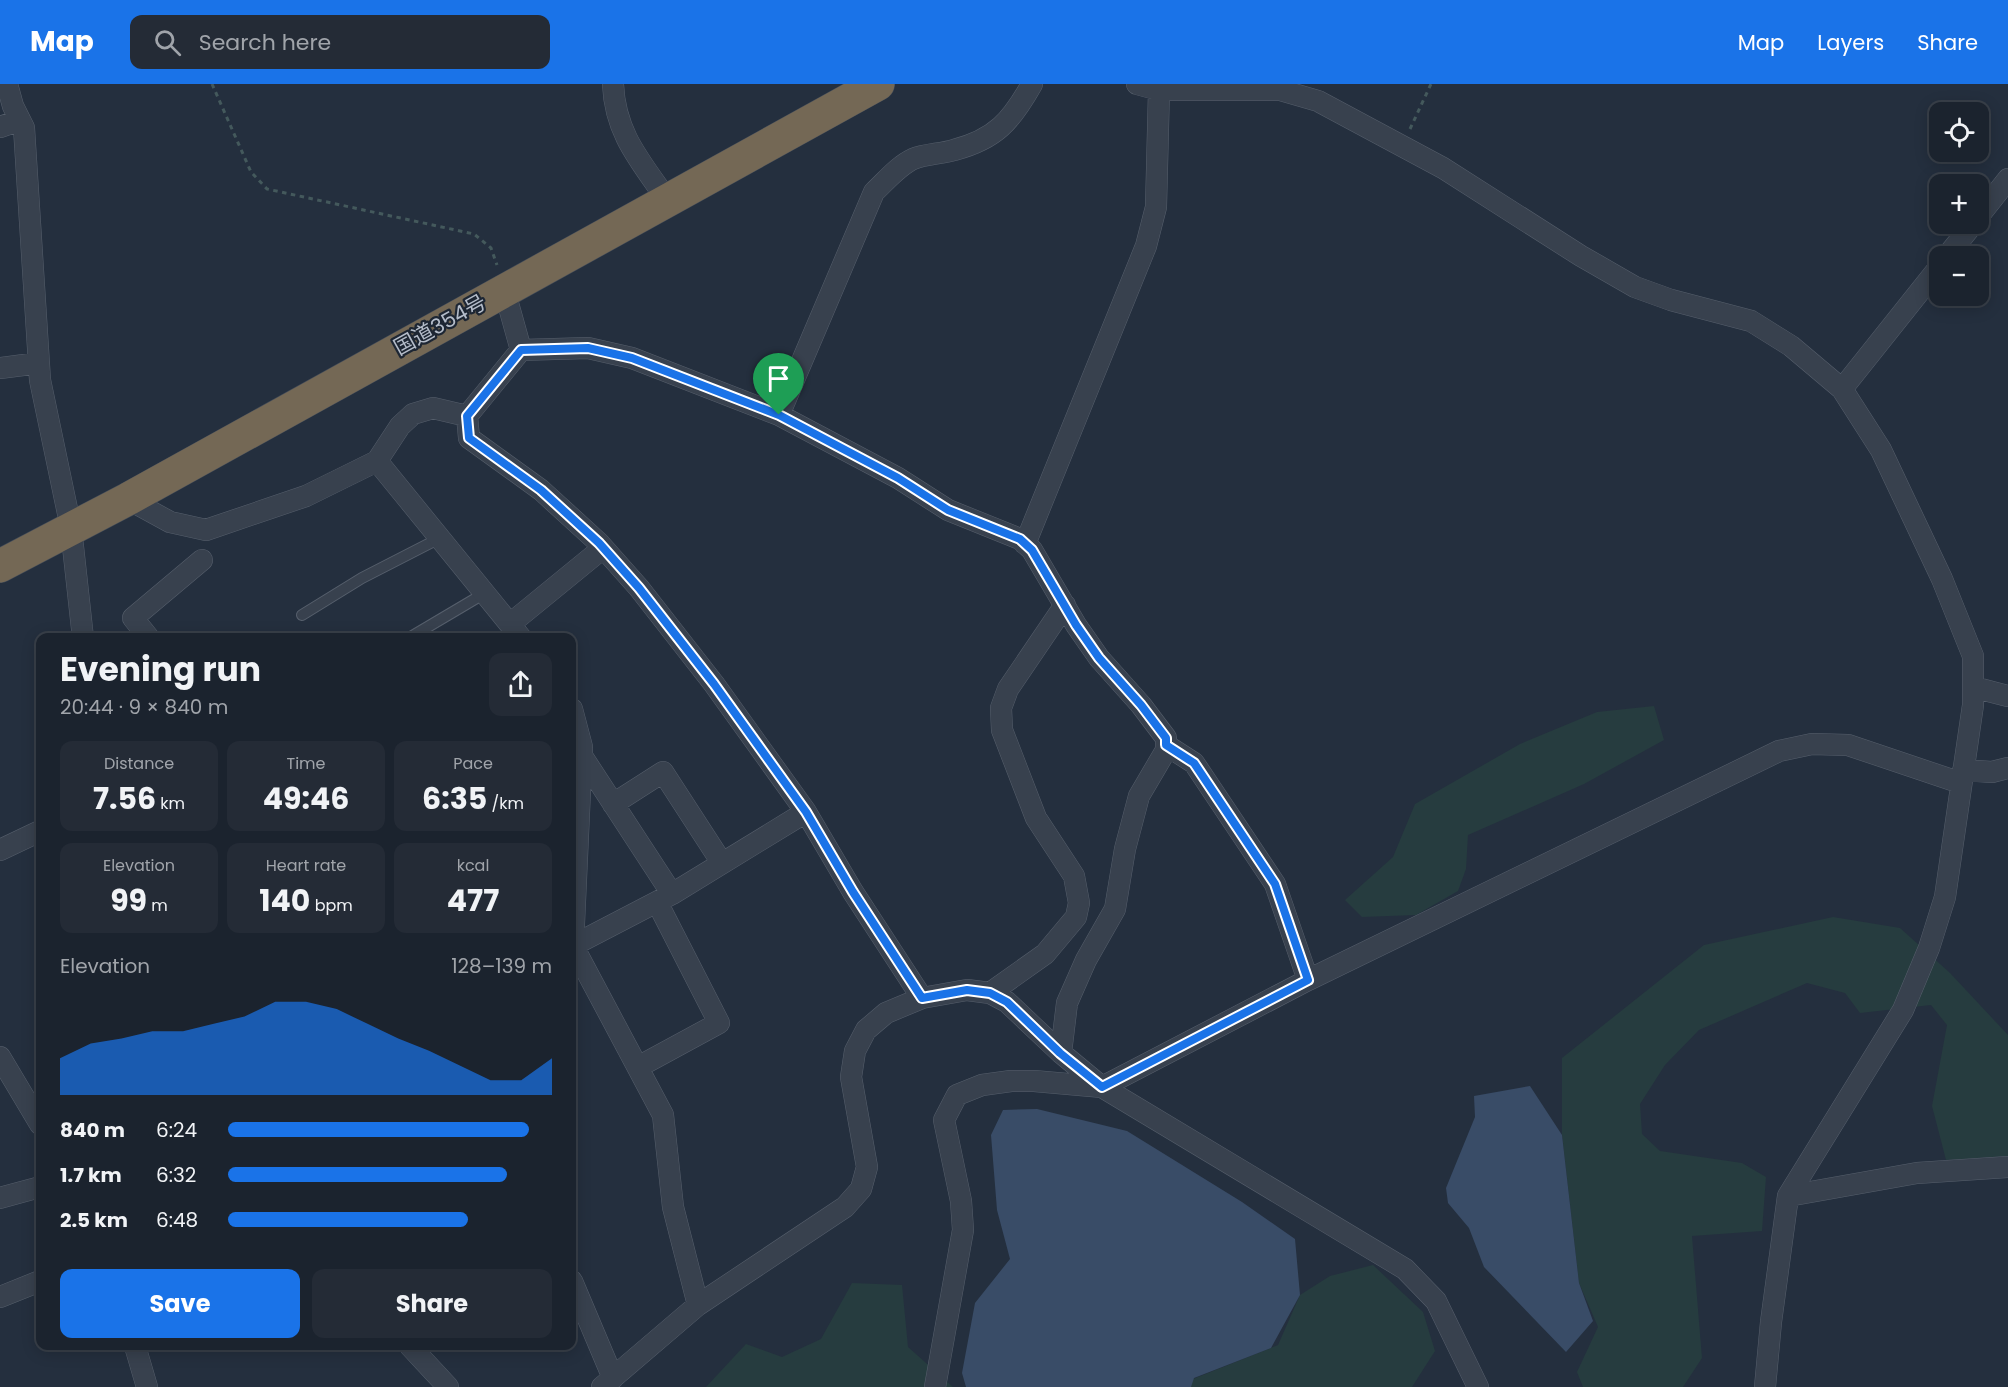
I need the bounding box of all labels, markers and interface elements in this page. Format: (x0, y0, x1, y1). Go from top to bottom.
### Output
search box (130, 15, 550, 69)
text: Map (30, 22, 94, 61)
icon: search (151, 26, 184, 59)
text: Search here (199, 27, 331, 58)
text: Map (1738, 28, 1784, 57)
text: Layers (1817, 28, 1884, 57)
text: Share (1917, 28, 1978, 57)
map controls (1929, 102, 1989, 306)
button: locate (1929, 102, 1989, 162)
button: + (1929, 174, 1989, 234)
button: − (1929, 246, 1989, 306)
street label: 国道354号 (388, 287, 491, 362)
pin (753, 353, 804, 415)
icon: arrive (762, 362, 795, 395)
text: Evening run (60, 646, 261, 693)
button: share (489, 653, 552, 716)
text: 20:44 · 9 × 840 m (60, 693, 228, 721)
text: Distance (104, 752, 174, 775)
text: Time (287, 752, 326, 775)
text: Pace (453, 752, 493, 775)
text: 7.56 (93, 777, 156, 820)
text: 49:46 (263, 777, 349, 820)
text: 6:35 (422, 777, 487, 820)
text: km (156, 792, 185, 815)
text: /km (487, 792, 524, 815)
text: Elevation (103, 854, 175, 877)
text: Heart rate (266, 854, 346, 877)
text: kcal (457, 854, 489, 877)
text: 99 (110, 879, 147, 922)
text: 140 (259, 879, 310, 922)
text: 477 (447, 879, 499, 922)
text: m (147, 894, 168, 917)
text: bpm (310, 894, 353, 917)
text: Elevation (60, 952, 150, 980)
text: 128–139 m (451, 952, 552, 980)
text: 840 m (60, 1116, 125, 1144)
text: 6:24 (156, 1116, 197, 1144)
text: 1.7 km (60, 1161, 122, 1189)
text: 6:32 (156, 1161, 196, 1189)
text: 2.5 km (60, 1206, 128, 1234)
text: 6:48 (156, 1206, 198, 1234)
button: Save (60, 1269, 300, 1338)
button: Share (312, 1269, 552, 1338)

